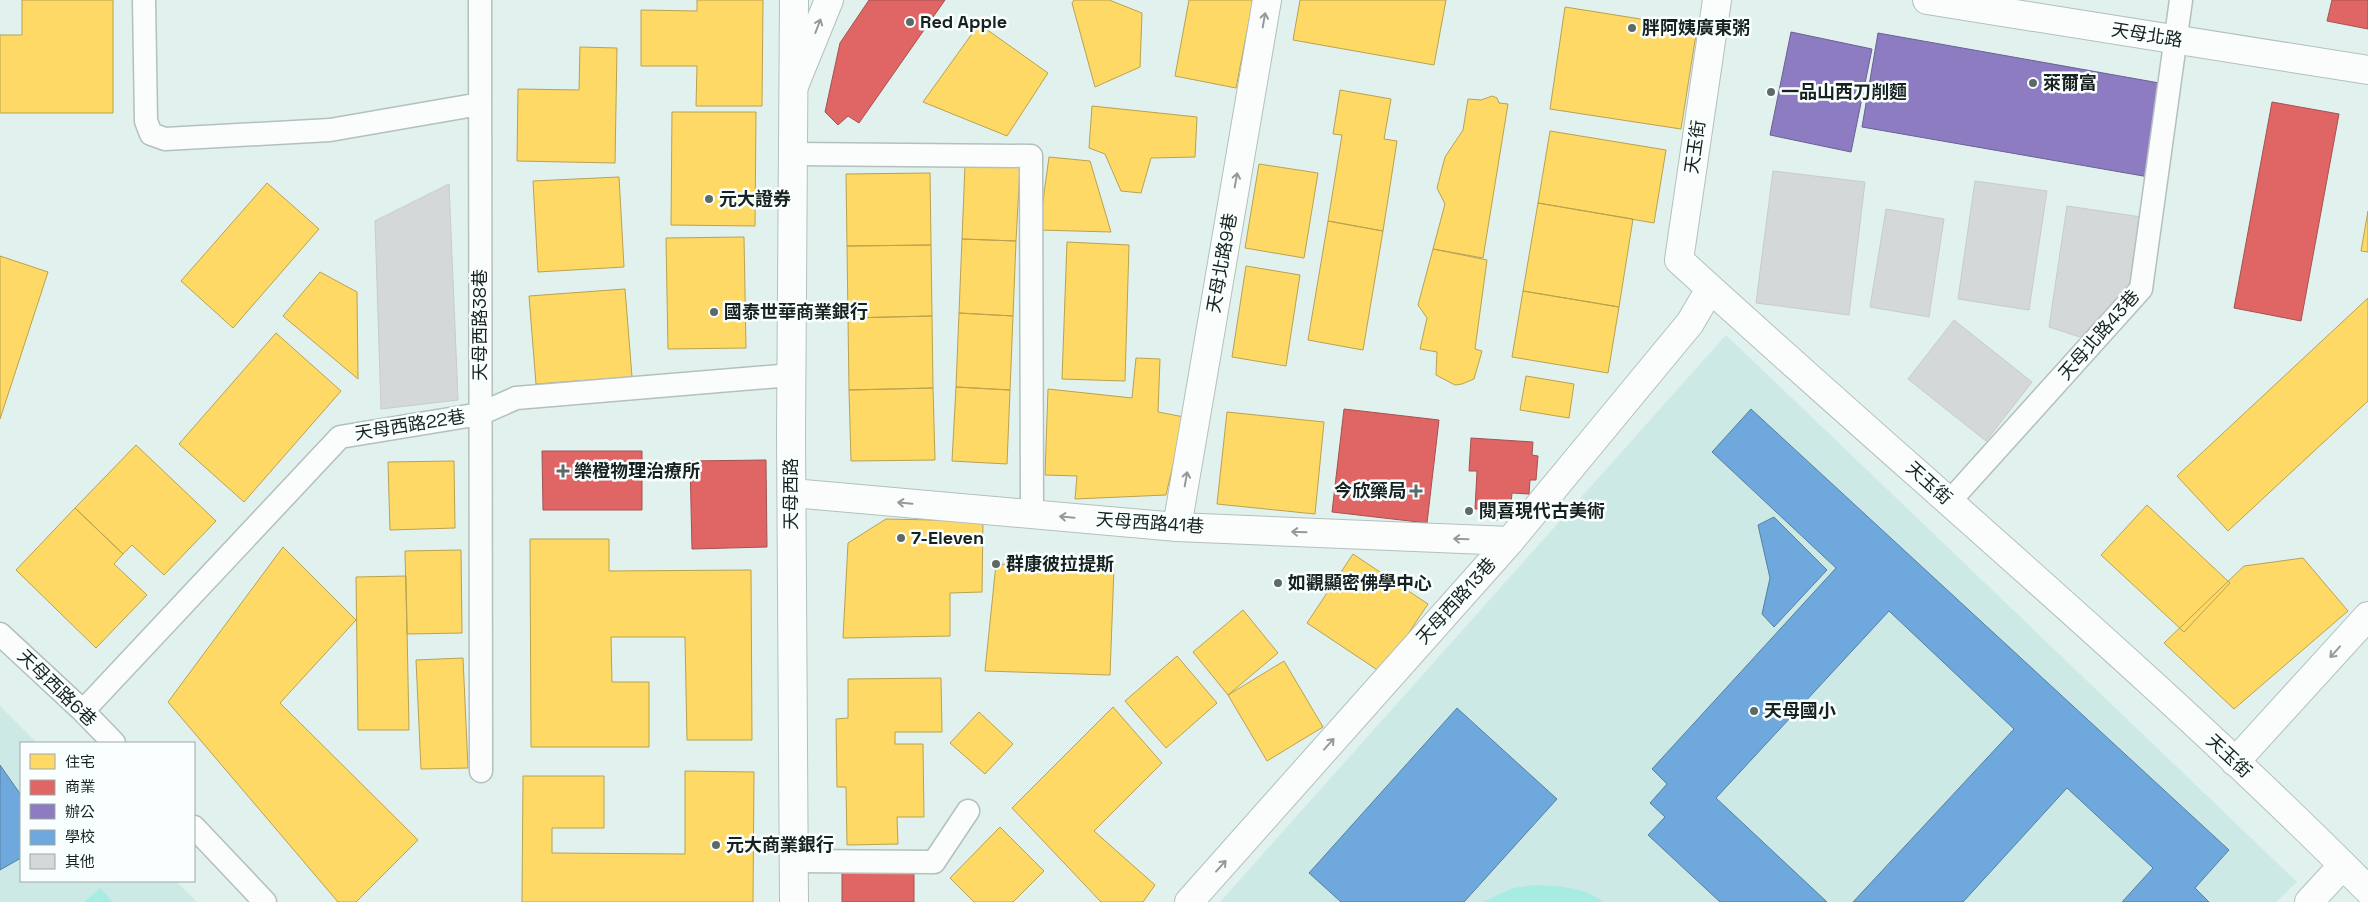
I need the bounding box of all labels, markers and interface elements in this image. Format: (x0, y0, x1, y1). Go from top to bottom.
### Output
place label: Red Apple (920, 10, 1007, 33)
one-way arrow (1259, 12, 1269, 28)
marker: Red Apple (904, 16, 916, 28)
place label: 胖阿姨廣東粥 (1642, 16, 1750, 39)
street label: 天母北路 (2110, 18, 2184, 51)
one-way arrow (814, 19, 823, 34)
marker: 胖阿姨廣東粥 (1626, 22, 1638, 34)
place label: 萊爾富 (2043, 71, 2097, 94)
marker: 萊爾富 (2027, 77, 2039, 89)
place label: 一品山西刀削麵 (1781, 80, 1907, 103)
marker: 一品山西刀削麵 (1765, 86, 1777, 98)
street label: 天玉街 (1679, 119, 1710, 175)
one-way arrow (1232, 173, 1242, 189)
place label: 元大證券 (719, 187, 791, 210)
marker: 元大證券 (703, 193, 715, 205)
street label: 天母北路9巷 (1201, 211, 1242, 315)
street label: 天母西路38巷 (468, 269, 491, 381)
street label: 天母北路43巷 (2053, 285, 2144, 385)
place label: 國泰世華商業銀行 (724, 300, 868, 323)
marker: 國泰世華商業銀行 (708, 306, 720, 318)
street label: 天母西路22巷 (353, 404, 467, 445)
street label: 天玉街 (1902, 456, 1957, 509)
street label: 天母西路 (779, 458, 802, 530)
place label: 樂橙物理治療所 (574, 459, 700, 482)
marker: 樂橙物理治療所 (556, 464, 570, 478)
one-way arrow (1181, 471, 1191, 487)
place label: 今欣藥局 (1334, 479, 1406, 502)
marker: 今欣藥局 (1410, 485, 1422, 497)
one-way arrow (897, 498, 913, 508)
place label: 閱喜現代古美術 (1479, 499, 1605, 522)
marker: 閱喜現代古美術 (1463, 505, 1475, 517)
street label: 天母西路41巷 (1095, 507, 1205, 538)
one-way arrow (1059, 512, 1075, 522)
place label: 7-Eleven (911, 526, 984, 549)
one-way arrow (1291, 527, 1307, 536)
marker: 7-Eleven (895, 532, 907, 544)
one-way arrow (1454, 534, 1470, 543)
place label: 群康彼拉提斯 (1006, 552, 1114, 575)
street label: 天母西路13巷 (1411, 553, 1500, 649)
marker: 群康彼拉提斯 (990, 558, 1002, 570)
place label: 如觀顯密佛學中心 (1288, 571, 1432, 594)
marker: 如觀顯密佛學中心 (1272, 577, 1284, 589)
street label: 天母西路6巷 (13, 644, 102, 731)
one-way arrow (2329, 646, 2341, 659)
place label: 天母國小 (1764, 699, 1836, 722)
marker: 天母國小 (1748, 705, 1760, 717)
street label: 天玉街 (2202, 729, 2257, 782)
one-way arrow (1323, 738, 1335, 751)
legend (20, 742, 195, 882)
text: 住宅 (65, 752, 95, 771)
text: 商業 (65, 777, 95, 796)
text: 辦公 (65, 802, 95, 821)
text: 學校 (65, 827, 95, 846)
place label: 元大商業銀行 (726, 833, 834, 856)
marker: 元大商業銀行 (710, 839, 722, 851)
text: 其他 (65, 852, 95, 871)
one-way arrow (1215, 859, 1227, 872)

